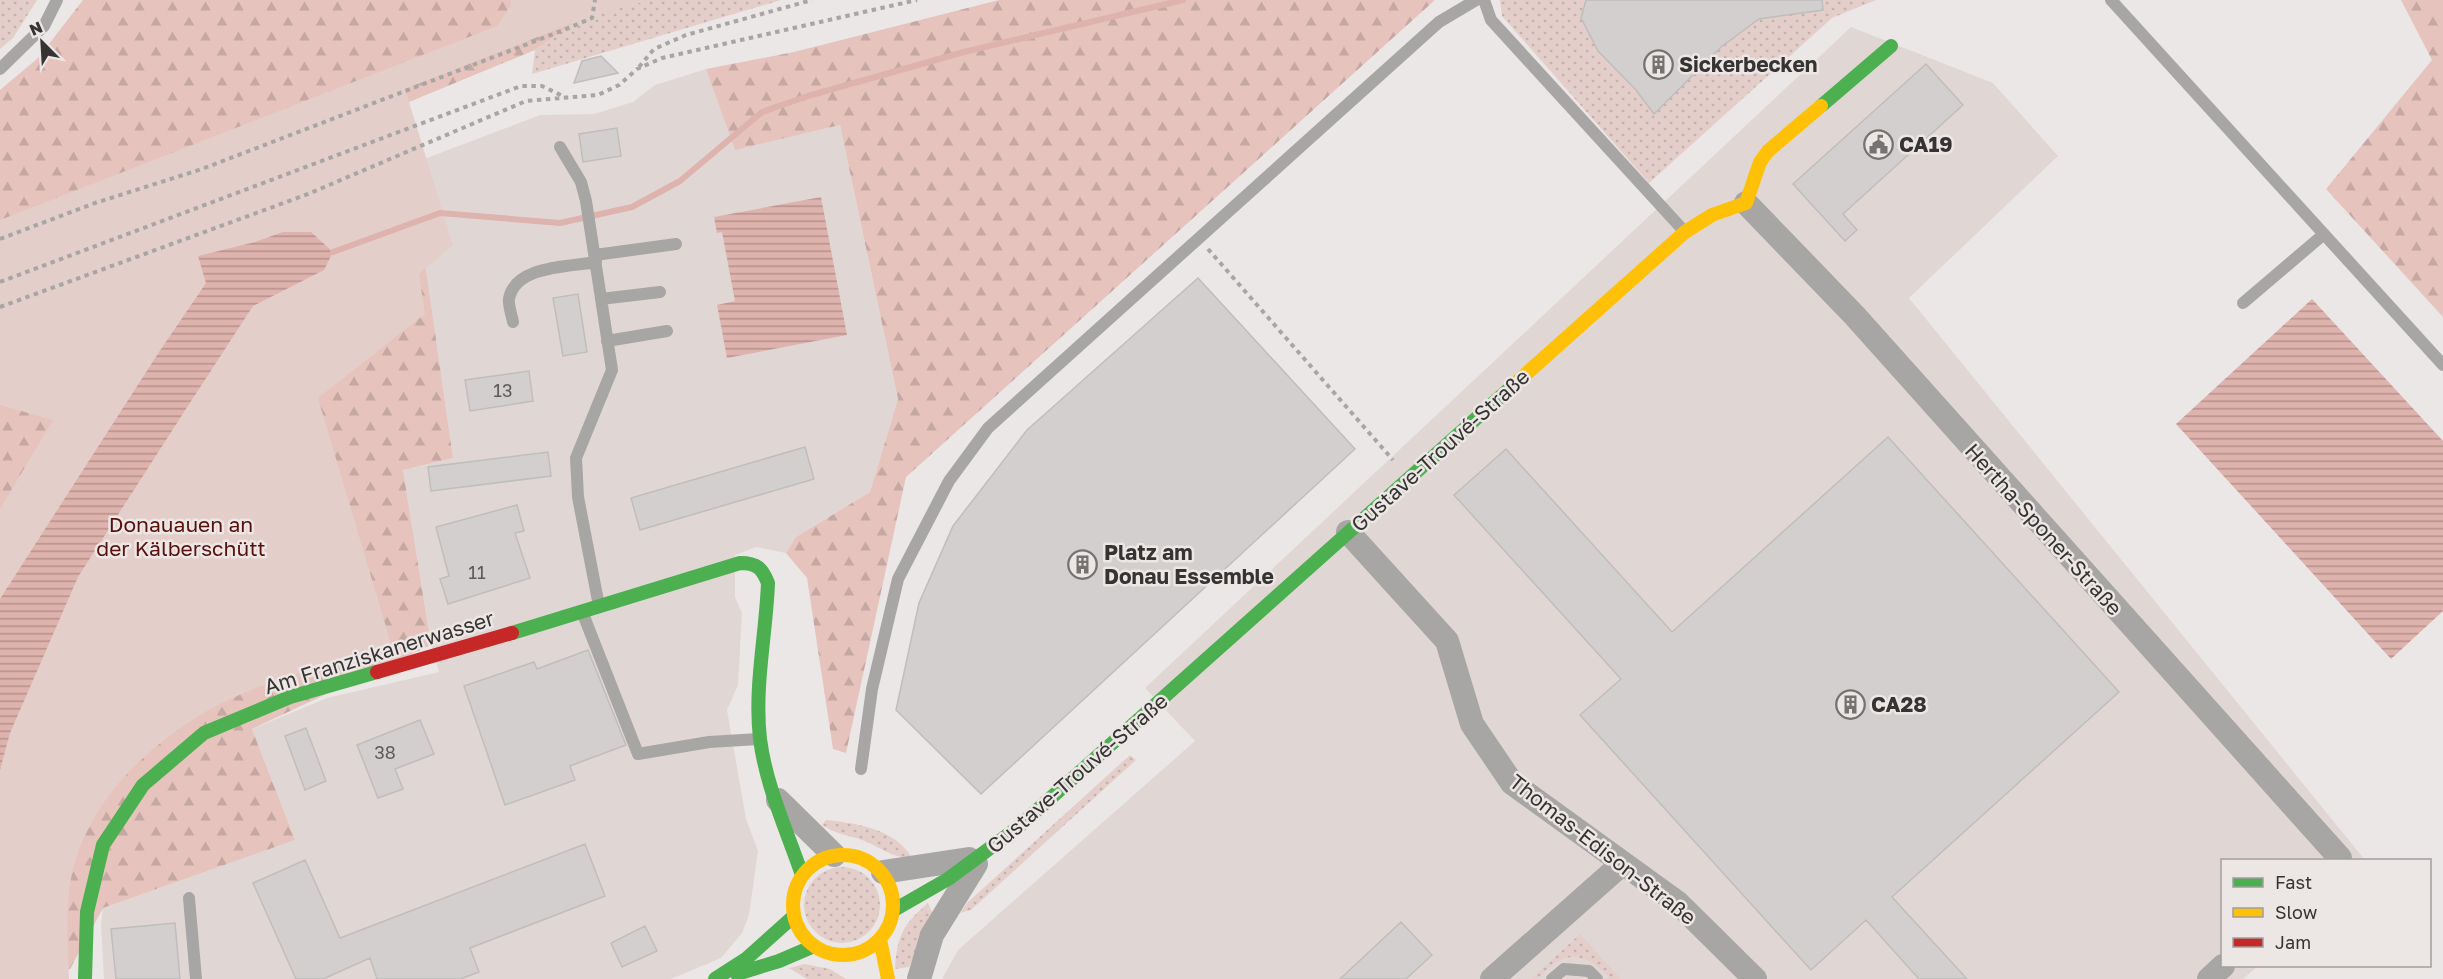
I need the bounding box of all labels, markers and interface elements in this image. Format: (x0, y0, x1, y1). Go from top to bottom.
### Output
north arrow (12, 12, 72, 72)
text: N (26, 17, 46, 40)
building icon: Sickerbecken (1642, 48, 1674, 80)
place label: Sickerbecken (1679, 51, 1817, 77)
public building icon: CA19 (1862, 128, 1894, 160)
place label: CA19 (1899, 131, 1953, 157)
street label: Gustave-Trouvé-Straße (1346, 363, 1534, 537)
house number: 13 (493, 379, 513, 401)
street label: Hertha-Sponer-Straße (1960, 438, 2128, 620)
park label: Donauauen an der Kälberschütt (96, 511, 266, 561)
place label: Platz am Donau Essemble (1104, 539, 1274, 589)
building icon: Platz am Donau Essemble (1067, 548, 1099, 580)
house number: 11 (468, 561, 486, 583)
street label: Am Franziskanerwasser (261, 605, 497, 699)
street label: Gustave-Trouvé-Straße (981, 687, 1173, 859)
building icon: CA28 (1834, 688, 1866, 720)
place label: CA28 (1871, 691, 1927, 717)
house number: 38 (374, 741, 396, 763)
street label: Thomas-Edison-Straße (1505, 768, 1701, 930)
legend (2221, 859, 2431, 967)
text: Fast (2275, 871, 2312, 893)
text: Slow (2275, 901, 2318, 923)
text: Jam (2275, 931, 2311, 953)

